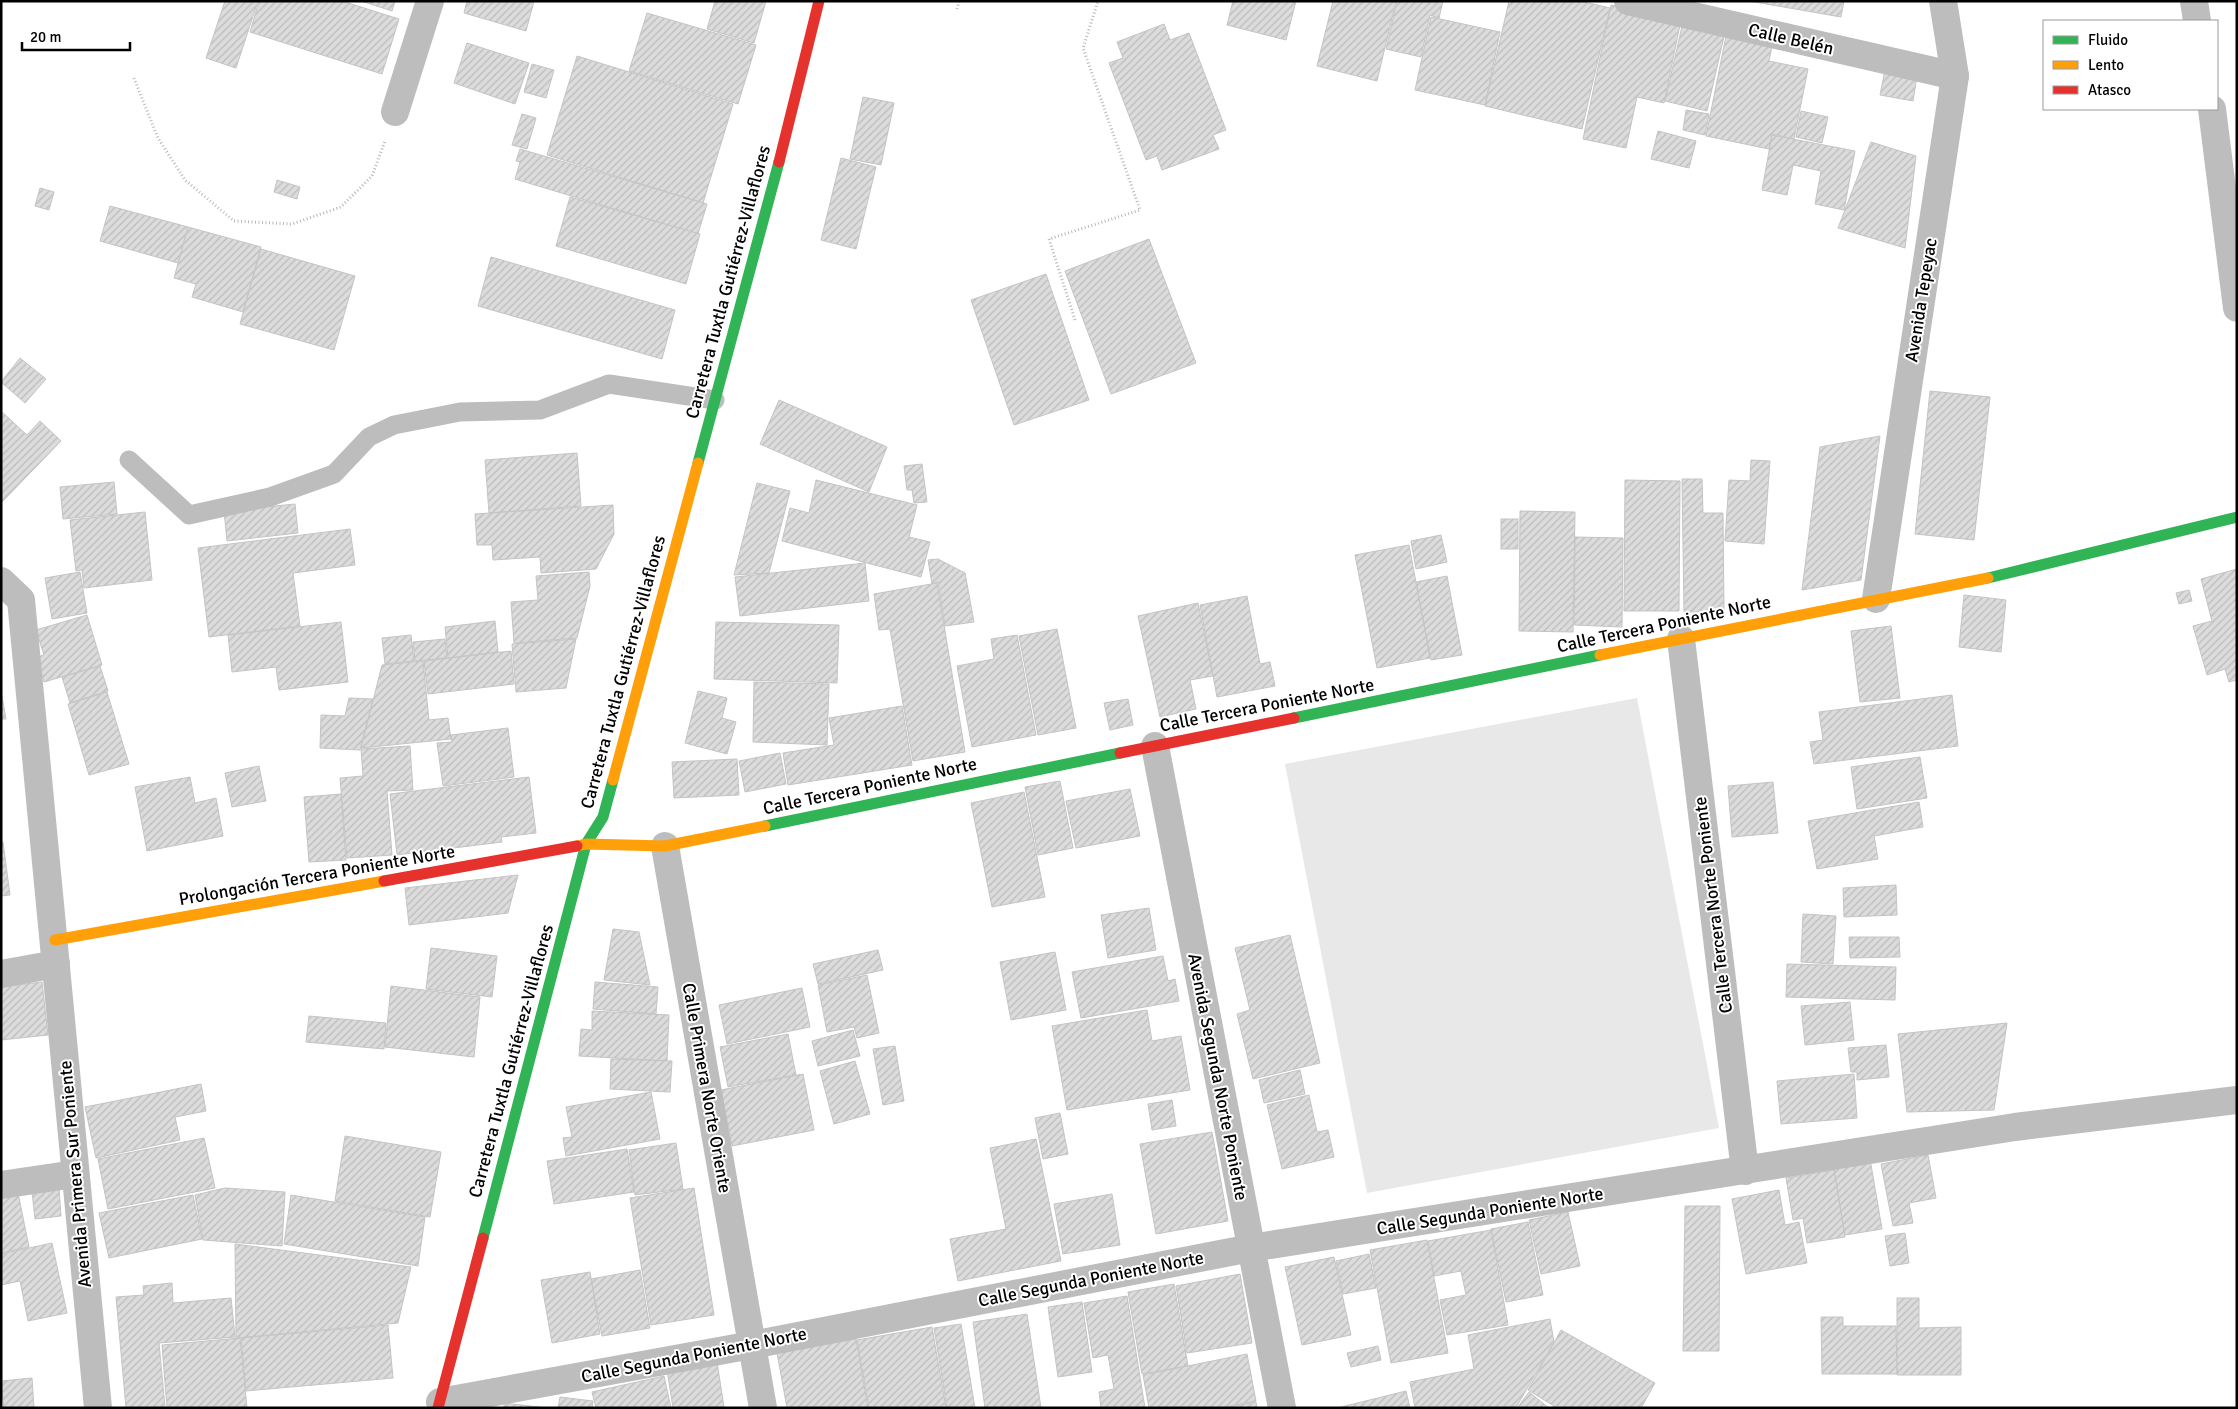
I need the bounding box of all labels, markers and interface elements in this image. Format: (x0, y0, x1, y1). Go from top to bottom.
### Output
street label: Calle Belén (1746, 19, 1836, 59)
scale bar (22, 20, 130, 52)
legend (2043, 20, 2218, 110)
text: 20 m (30, 28, 61, 46)
text: Fluido (2088, 31, 2128, 49)
text: Lento (2088, 56, 2124, 74)
text: Atasco (2088, 81, 2131, 99)
street label: Carretera Tuxtla Gutiérrez-Villaflores (681, 143, 775, 421)
street label: Avenida Tepeyac (1900, 236, 1942, 364)
street label: Carretera Tuxtla Gutiérrez-Villaflores (576, 533, 670, 811)
street label: Calle Tercera Poniente Norte (1555, 591, 1773, 657)
street label: Calle Tercera Poniente Norte (1158, 673, 1376, 737)
street label: Calle Tercera Poniente Norte (761, 753, 979, 819)
street label: Calle Tercera Norte Poniente (1689, 795, 1737, 1015)
street label: Prolongación Tercera Poniente Norte (177, 840, 457, 910)
street label: Carretera Tuxtla Gutiérrez-Villaflores (464, 922, 558, 1200)
street label: Avenida Segunda Norte Poniente (1183, 952, 1253, 1202)
street label: Calle Primera Norte Oriente (678, 981, 736, 1195)
street label: Avenida Primera Sur Poniente (54, 1060, 96, 1288)
street label: Calle Segunda Poniente Norte (1375, 1182, 1605, 1240)
street label: Calle Segunda Poniente Norte (976, 1246, 1206, 1312)
street label: Calle Segunda Poniente Norte (579, 1322, 809, 1388)

